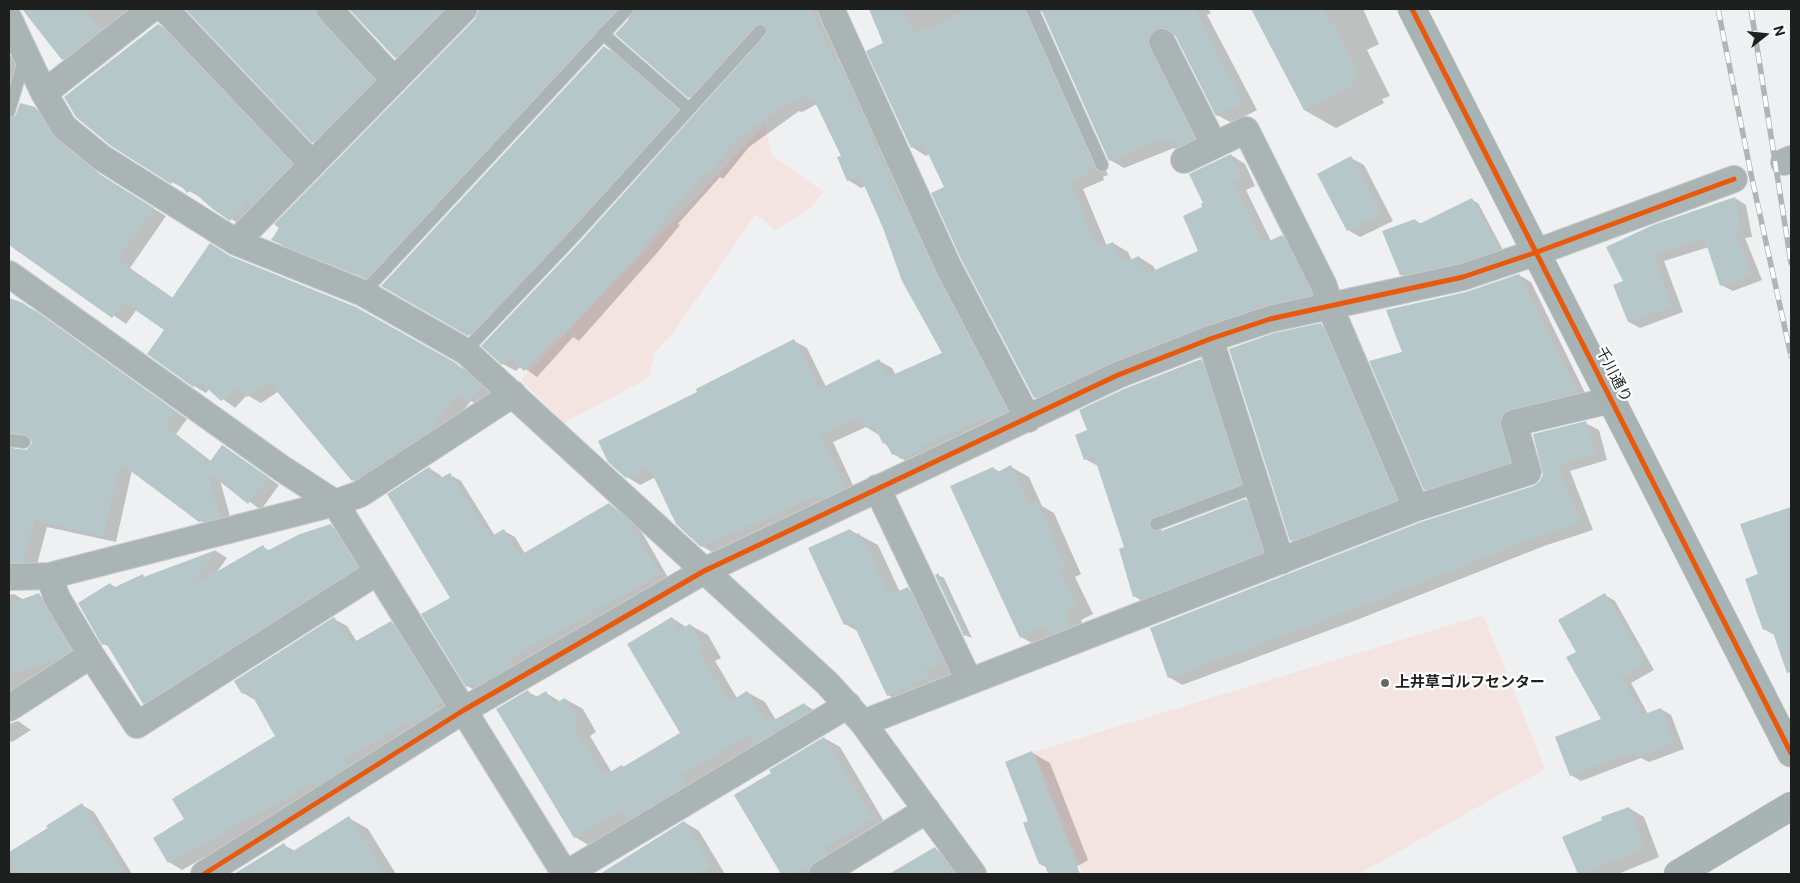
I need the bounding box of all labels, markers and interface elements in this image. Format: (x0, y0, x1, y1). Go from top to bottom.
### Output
north arrow (1740, 10, 1790, 60)
text: N (1770, 24, 1788, 38)
street label: 千川通り (1591, 344, 1635, 406)
place label: 上井草ゴルフセンター (1395, 674, 1545, 692)
marker: 上井草ゴルフセンター (1379, 677, 1391, 689)

